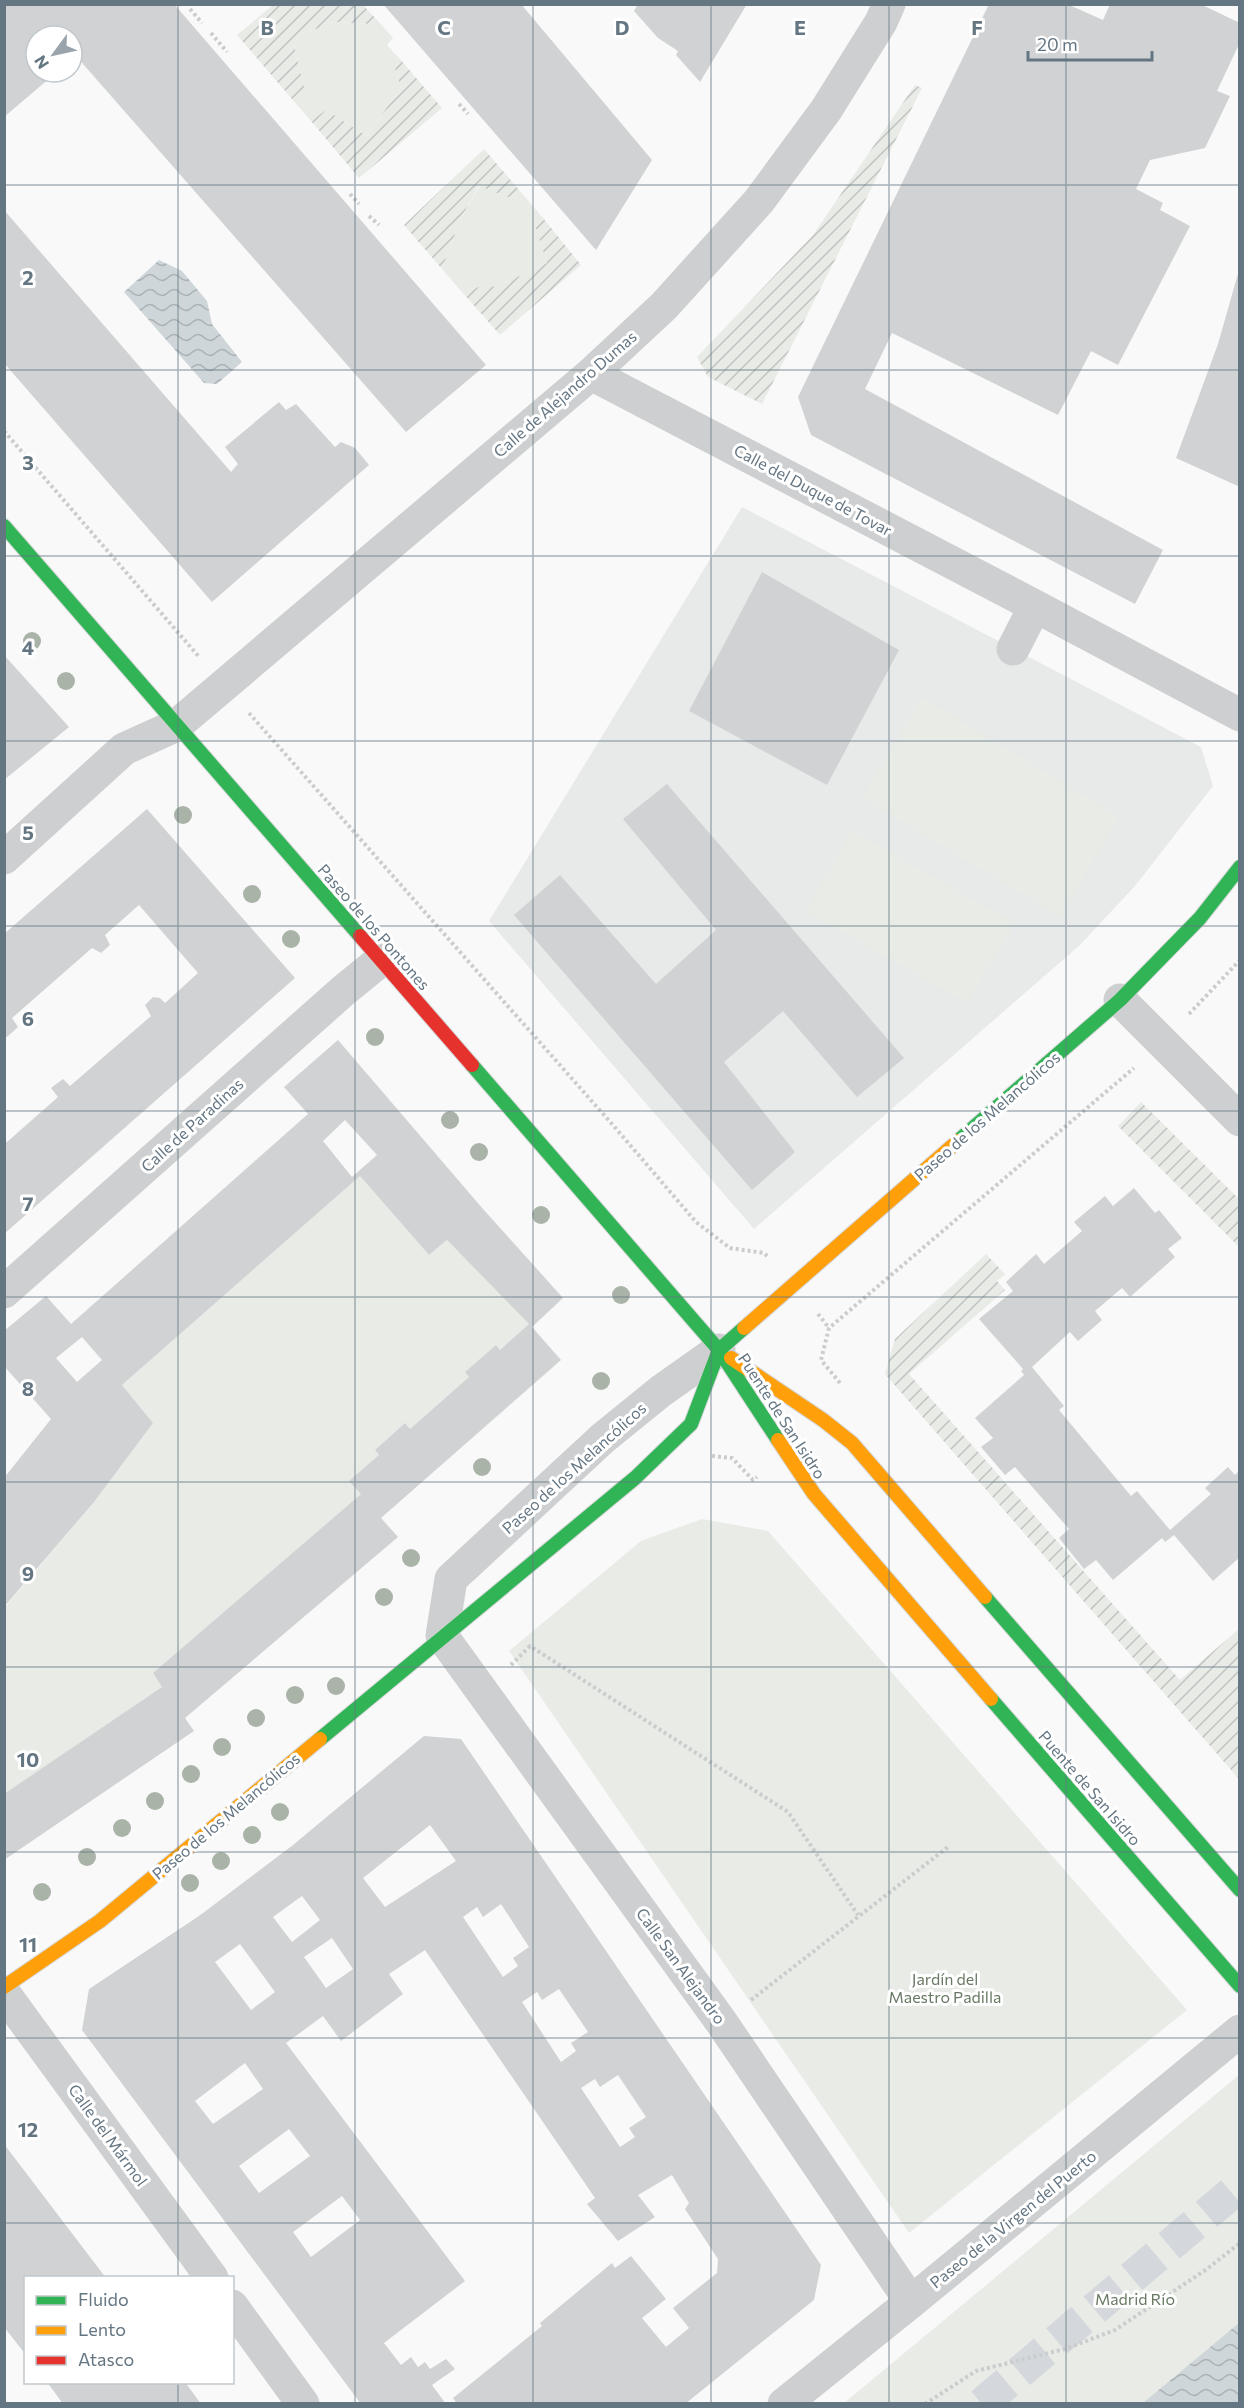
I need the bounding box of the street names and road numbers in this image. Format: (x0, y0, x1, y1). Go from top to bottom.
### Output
street label: Calle de Alejandro Dumas (489, 326, 640, 461)
street label: Calle del Duque de Tovar (731, 440, 896, 540)
street label: Paseo de los Pontones (314, 860, 434, 994)
street label: Paseo de los Melancólicos (910, 1047, 1063, 1184)
street label: Calle de Paradinas (137, 1074, 247, 1175)
street label: Puente de San Isidro (735, 1349, 830, 1482)
street label: Paseo de los Melancólicos (498, 1398, 649, 1537)
street label: Puente de San Isidro (1035, 1726, 1145, 1849)
street label: Paseo de los Melancólicos (148, 1748, 303, 1883)
street label: Calle San Alejandro (633, 1904, 730, 2028)
street label: Calle del Mármol (65, 2080, 152, 2189)
street label: Paseo de la Virgen del Puerto (926, 2146, 1100, 2292)

